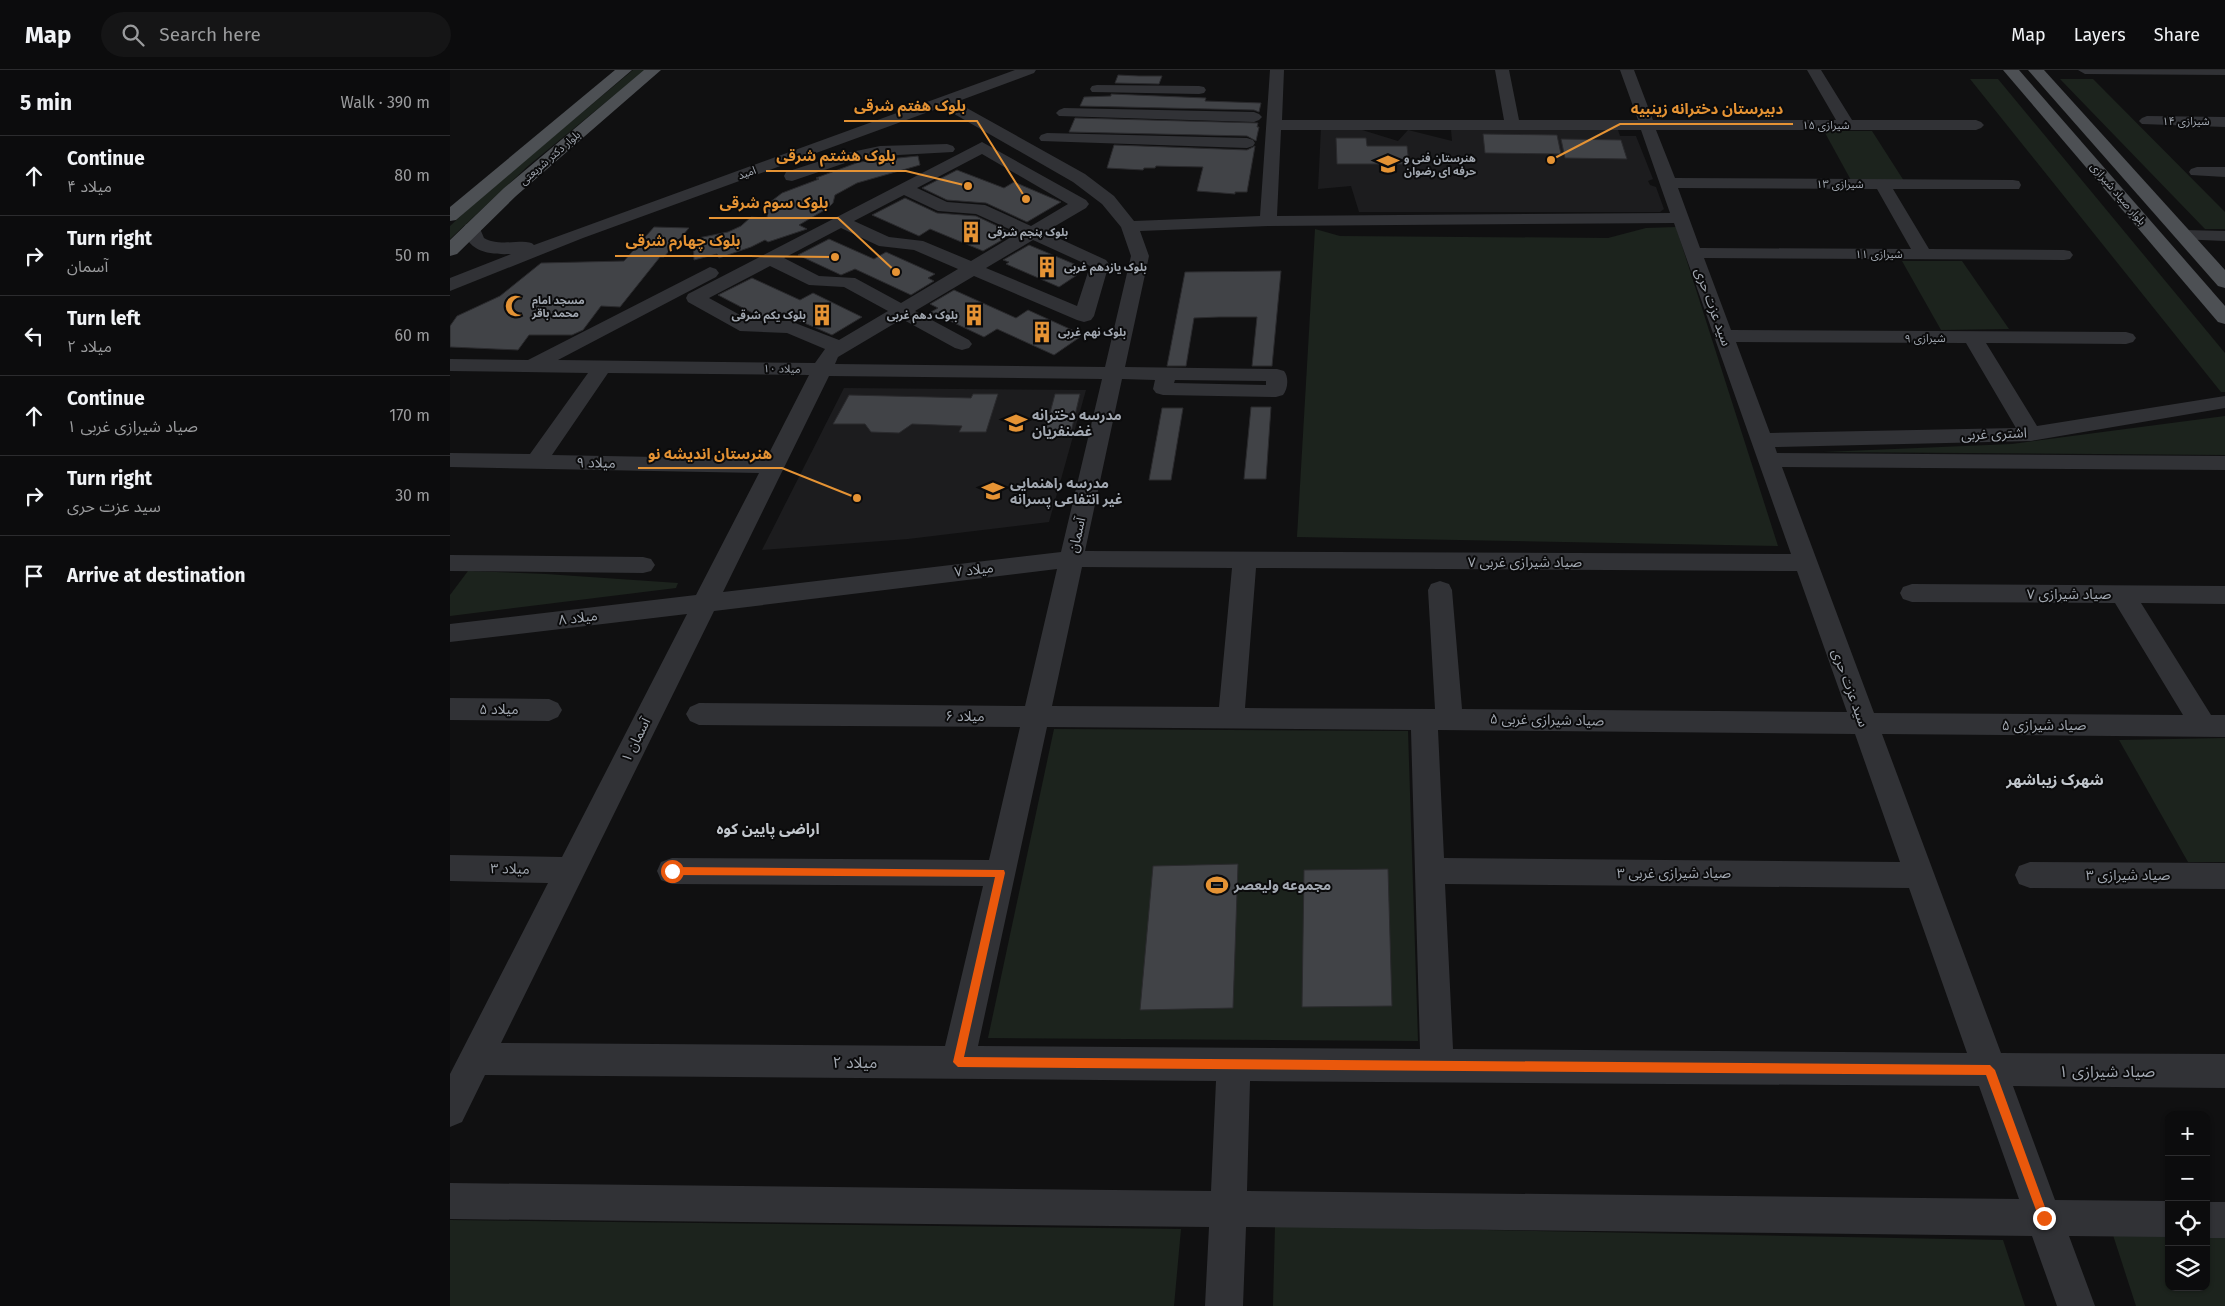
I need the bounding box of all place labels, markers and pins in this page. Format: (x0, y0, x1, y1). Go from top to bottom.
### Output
callout: بلوک هفتم شرقی (844, 91, 977, 121)
callout: دبیرستان دخترانه زینبیه (1620, 94, 1793, 124)
callout: بلوک هشتم شرقی (766, 141, 906, 171)
school or university icon: هنرستان فنی و حرفه ای رضوان (1375, 151, 1401, 177)
place label: هنرستان فنی و حرفه ای رضوان (1404, 152, 1476, 178)
callout: بلوک سوم شرقی (709, 188, 838, 218)
building icon: بلوک پنجم شرقی (958, 219, 984, 245)
callout: بلوک چهارم شرقی (615, 226, 750, 256)
place label: بلوک پنجم شرقی (988, 226, 1068, 241)
building icon: بلوک یازدهم غربی (1034, 254, 1060, 280)
place label: بلوک یازدهم غربی (1064, 261, 1147, 276)
mosque icon: مسجد امام محمد باقر (503, 293, 529, 319)
place label: مسجد امام محمد باقر (531, 294, 585, 320)
building icon: بلوک یکم شرقی (809, 302, 835, 328)
building icon: بلوک دهم غربی (961, 302, 987, 328)
place label: بلوک یکم شرقی (732, 309, 806, 324)
place label: بلوک دهم غربی (887, 309, 958, 324)
building icon: بلوک نهم غربی (1029, 319, 1055, 345)
place label: بلوک نهم غربی (1058, 326, 1126, 341)
place label: مدرسه دخترانه غضنفریان (1032, 407, 1122, 440)
school or university icon: مدرسه دخترانه غضنفریان (1003, 410, 1029, 436)
callout: هنرستان اندیشه نو (638, 438, 782, 468)
place label: مدرسه راهنمایی غیر انتفاعی پسرانه (1010, 475, 1123, 508)
school or university icon: مدرسه راهنمایی غیر انتفاعی پسرانه (980, 478, 1006, 504)
sports icon: مجموعه ولیعصر (1204, 872, 1230, 898)
place label: مجموعه ولیعصر (1233, 877, 1331, 894)

